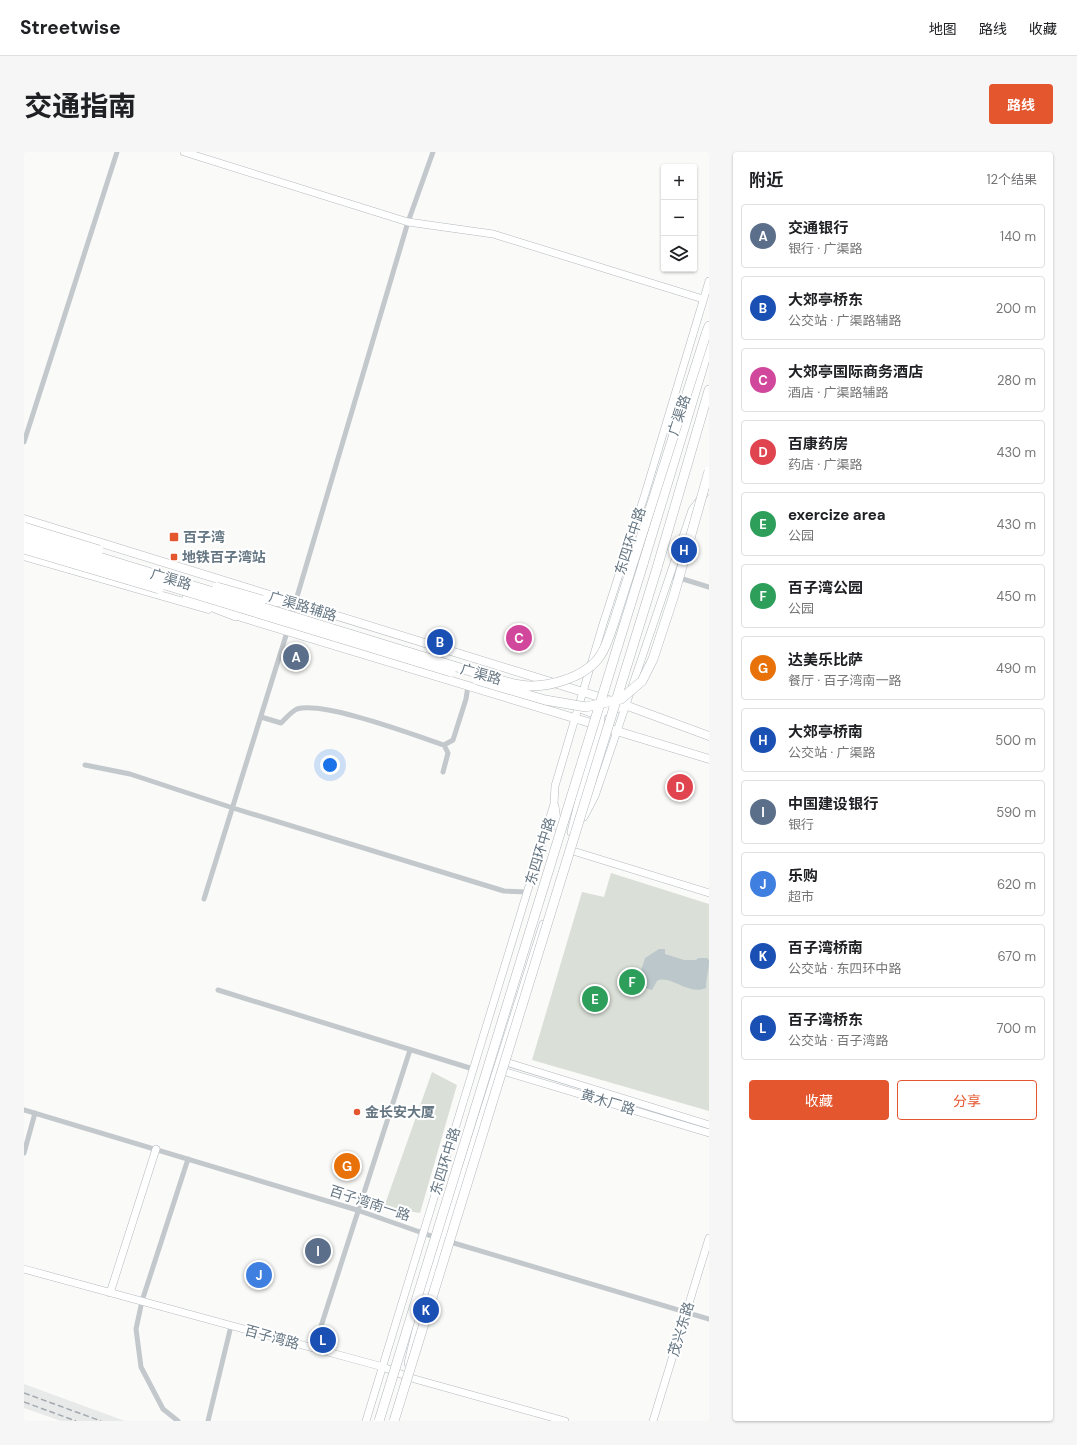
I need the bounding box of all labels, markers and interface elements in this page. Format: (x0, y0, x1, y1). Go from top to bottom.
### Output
text: Streetwise (20, 15, 121, 40)
text: 地图 (929, 20, 957, 38)
text: 路线 (979, 20, 1007, 38)
text: 收藏 (1029, 20, 1057, 38)
button: 路线 (989, 84, 1053, 124)
text: 交通指南 (24, 88, 136, 125)
map controls (661, 164, 697, 272)
button: + (661, 164, 697, 200)
text: 附近 (749, 169, 783, 191)
text: 12个结果 (986, 171, 1037, 188)
button: − (661, 200, 697, 236)
text: 交通银行 (788, 218, 848, 238)
text: A (758, 228, 768, 245)
text: 140 m (1000, 228, 1036, 245)
button: layers (661, 236, 697, 272)
text: 银行 · 广渠路 (788, 240, 863, 257)
text: 大郊亭桥东 (788, 290, 863, 310)
text: B (759, 300, 767, 317)
text: 200 m (996, 300, 1036, 317)
text: 公交站 · 广渠路辅路 (788, 312, 902, 329)
text: 大郊亭国际商务酒店 (788, 362, 923, 382)
text: C (758, 372, 768, 389)
text: 280 m (997, 372, 1036, 389)
text: 酒店 · 广渠路辅路 (788, 384, 889, 401)
street label: 广渠路 (664, 392, 694, 438)
text: 百康药房 (788, 434, 848, 454)
text: D (758, 444, 768, 461)
text: 430 m (996, 444, 1036, 461)
text: 药店 · 广渠路 (788, 456, 863, 473)
street label: 东四环中路 (611, 505, 649, 577)
text: exercize area (788, 505, 885, 525)
text: E (759, 516, 767, 533)
text: 430 m (996, 516, 1036, 533)
text: 公园 (788, 527, 814, 544)
place label: 百子湾 (183, 528, 225, 546)
marker: 百子湾 (168, 531, 180, 543)
pin: H (671, 535, 697, 565)
place label: 地铁百子湾站 (182, 548, 266, 566)
marker: 地铁百子湾站 (169, 552, 179, 562)
street label: 广渠路 (148, 564, 194, 594)
text: 百子湾公园 (788, 578, 863, 598)
street label: 广渠路辅路 (267, 587, 339, 625)
text: F (759, 588, 767, 605)
text: 450 m (996, 588, 1036, 605)
text: 公园 (788, 600, 814, 617)
pin: C (506, 623, 532, 653)
pin: B (427, 627, 453, 657)
pin: A (283, 642, 309, 672)
text: 达美乐比萨 (788, 650, 863, 670)
street label: 广渠路 (458, 660, 504, 688)
text: G (758, 660, 768, 677)
text: 490 m (996, 660, 1036, 677)
text: 餐厅 · 百子湾南一路 (788, 672, 902, 689)
text: 大郊亭桥南 (788, 722, 863, 742)
text: H (758, 732, 768, 749)
text: 500 m (995, 732, 1036, 749)
text: 公交站 · 广渠路 (788, 744, 876, 761)
your location (320, 755, 340, 775)
pin: D (667, 772, 693, 802)
text: 中国建设银行 (788, 794, 878, 814)
text: I (761, 804, 765, 821)
text: 590 m (996, 804, 1036, 821)
street label: 东四环中路 (521, 815, 559, 887)
text: 银行 (788, 816, 814, 833)
text: 乐购 (788, 866, 818, 886)
text: J (759, 876, 767, 893)
text: 620 m (997, 876, 1036, 893)
text: 超市 (788, 888, 814, 905)
text: 百子湾桥南 (788, 938, 863, 958)
text: K (759, 948, 767, 965)
text: 670 m (997, 948, 1036, 965)
text: 公交站 · 东四环中路 (788, 960, 902, 977)
pin: F (619, 967, 645, 997)
pin: E (582, 984, 608, 1014)
text: 百子湾桥东 (788, 1010, 863, 1030)
text: L (759, 1020, 767, 1037)
text: 700 m (996, 1020, 1036, 1037)
text: 公交站 · 百子湾路 (788, 1032, 889, 1049)
button: 收藏 (749, 1080, 889, 1120)
button: 分享 (897, 1080, 1037, 1120)
street label: 黄木厂路 (579, 1085, 637, 1119)
place label: 金长安大厦 (365, 1103, 435, 1121)
marker: 金长安大厦 (352, 1107, 362, 1117)
street label: 东四环中路 (426, 1125, 464, 1197)
pin: G (334, 1151, 360, 1181)
street label: 百子湾南一路 (327, 1181, 413, 1225)
pin: I (305, 1236, 331, 1266)
pin: J (246, 1260, 272, 1290)
pin: K (413, 1295, 439, 1325)
street label: 茂兴东路 (664, 1300, 698, 1358)
street label: 百子湾路 (243, 1321, 301, 1353)
pin: L (310, 1325, 336, 1355)

